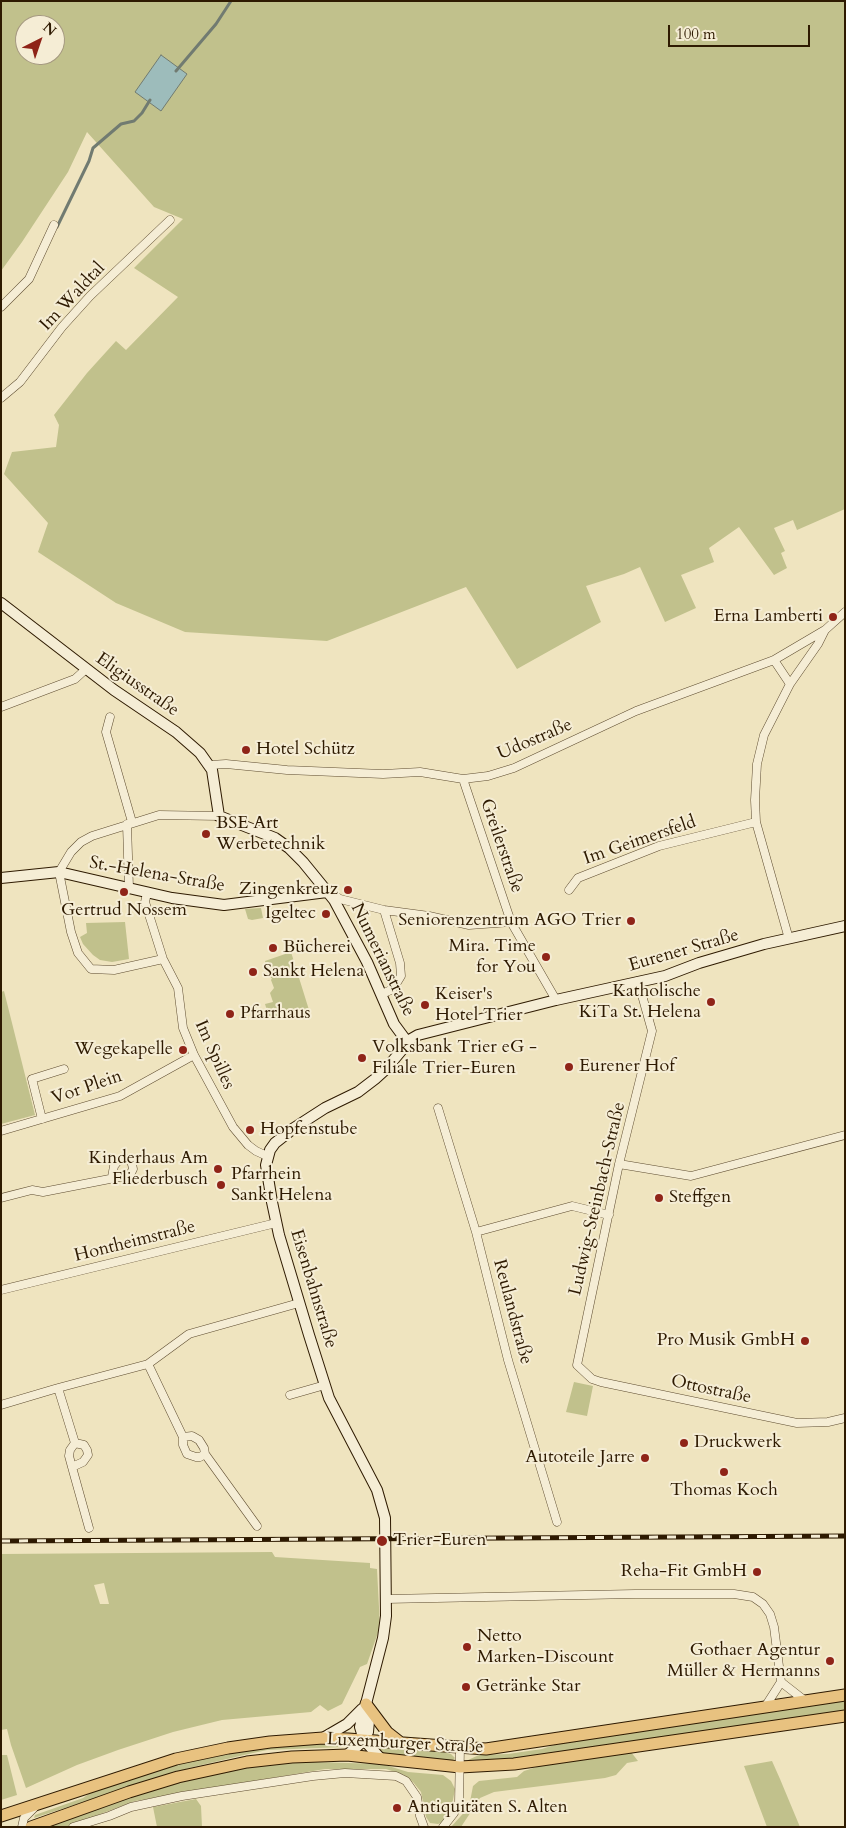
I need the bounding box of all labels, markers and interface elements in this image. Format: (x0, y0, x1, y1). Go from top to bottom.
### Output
north arrow (15, 15, 65, 65)
scale bar (671, 15, 814, 47)
text: N (39, 18, 60, 40)
text: 100 m (676, 24, 716, 44)
street label: Im Waldtal (36, 258, 110, 336)
place label: Erna Lamberti (713, 606, 823, 628)
marker: Erna Lamberti (827, 611, 839, 623)
street label: Eligiusstraße (91, 648, 183, 722)
street label: Udostraße (494, 715, 576, 765)
place label: Hotel Schütz (256, 739, 355, 761)
marker: Hotel Schütz (240, 744, 252, 756)
street label: Greilerstraße (475, 796, 527, 896)
street label: Im Geimersfeld (581, 812, 699, 870)
place label: BSE Art Werbetechnik (216, 813, 325, 856)
marker: BSE Art Werbetechnik (200, 828, 212, 840)
street label: St.-Helena-Straße (88, 852, 226, 898)
place label: Zingenkreuz (239, 879, 338, 901)
marker: Zingenkreuz (342, 884, 354, 896)
marker: Gertrud Nossem (118, 886, 130, 898)
place label: Gertrud Nossem (61, 900, 187, 922)
street label: Numerianstraße (345, 900, 419, 1020)
place label: Igeltec (265, 903, 316, 925)
marker: Igeltec (320, 908, 332, 920)
place label: Seniorenzentrum AGO Trier (398, 910, 621, 932)
marker: Seniorenzentrum AGO Trier (625, 915, 637, 927)
street label: Eurener Straße (626, 925, 742, 977)
place label: Mira. Time for You (449, 936, 536, 979)
place label: Bücherei (283, 937, 351, 959)
marker: Bücherei (267, 942, 279, 954)
marker: Mira. Time for You (540, 951, 552, 963)
place label: Sankt Helena (263, 961, 364, 983)
marker: Sankt Helena (247, 966, 259, 978)
place label: Katholische KiTa St. Helena (579, 981, 701, 1024)
place label: Keiser's Hotel Trier (435, 984, 523, 1026)
marker: Katholische KiTa St. Helena (705, 996, 717, 1008)
marker: Keiser's Hotel Trier (419, 999, 431, 1011)
place label: Pfarrhaus (240, 1003, 311, 1025)
marker: Pfarrhaus (224, 1008, 236, 1020)
street label: Im Spilles (189, 1017, 239, 1093)
place label: Volksbank Trier eG - Filiale Trier-Euren (372, 1037, 537, 1080)
place label: Wegekapelle (74, 1039, 173, 1061)
marker: Wegekapelle (177, 1044, 189, 1056)
marker: Volksbank Trier eG - Filiale Trier-Euren (356, 1052, 368, 1064)
place label: Eurener Hof (579, 1056, 675, 1078)
marker: Eurener Hof (563, 1061, 575, 1073)
street label: Vor Plein (49, 1066, 125, 1110)
street label: Ludwig-Steinbach-Straße (565, 1100, 631, 1298)
place label: Hopfenstube (260, 1119, 358, 1141)
marker: Hopfenstube (244, 1124, 256, 1136)
place label: Kinderhaus Am Fliederbusch (89, 1148, 208, 1190)
marker: Kinderhaus Am Fliederbusch (212, 1163, 224, 1175)
place label: Pfarrhein Sankt Helena (231, 1164, 332, 1206)
marker: Pfarrhein Sankt Helena (215, 1179, 227, 1191)
place label: Steffgen (669, 1187, 731, 1209)
marker: Steffgen (653, 1192, 665, 1204)
street label: Hontheimstraße (72, 1217, 198, 1267)
street label: Eisenbahnstraße (285, 1227, 341, 1351)
street label: Reulandstraße (488, 1257, 536, 1367)
place label: Pro Musik GmbH (657, 1330, 795, 1352)
marker: Pro Musik GmbH (799, 1335, 811, 1347)
street label: Ottostraße (669, 1371, 753, 1409)
place label: Druckwerk (694, 1432, 782, 1454)
marker: Druckwerk (678, 1437, 690, 1449)
place label: Autoteile Jarre (525, 1447, 635, 1469)
marker: Autoteile Jarre (639, 1452, 651, 1464)
marker: Thomas Koch (718, 1466, 730, 1478)
place label: Thomas Koch (670, 1480, 778, 1502)
place label: Trier-Euren (393, 1530, 487, 1552)
marker: Trier-Euren (375, 1534, 389, 1548)
place label: Reha-Fit GmbH (621, 1561, 747, 1583)
marker: Reha-Fit GmbH (751, 1566, 763, 1578)
place label: Netto Marken-Discount (477, 1626, 614, 1668)
place label: Gothaer Agentur Müller & Hermanns (667, 1640, 820, 1682)
marker: Netto Marken-Discount (461, 1641, 473, 1653)
marker: Gothaer Agentur Müller & Hermanns (824, 1655, 836, 1667)
place label: Getränke Star (476, 1676, 581, 1698)
marker: Getränke Star (460, 1681, 472, 1693)
street label: Luxemburger Straße (326, 1729, 484, 1759)
place label: Antiquitäten S. Alten (407, 1797, 568, 1819)
marker: Antiquitäten S. Alten (391, 1802, 403, 1814)

